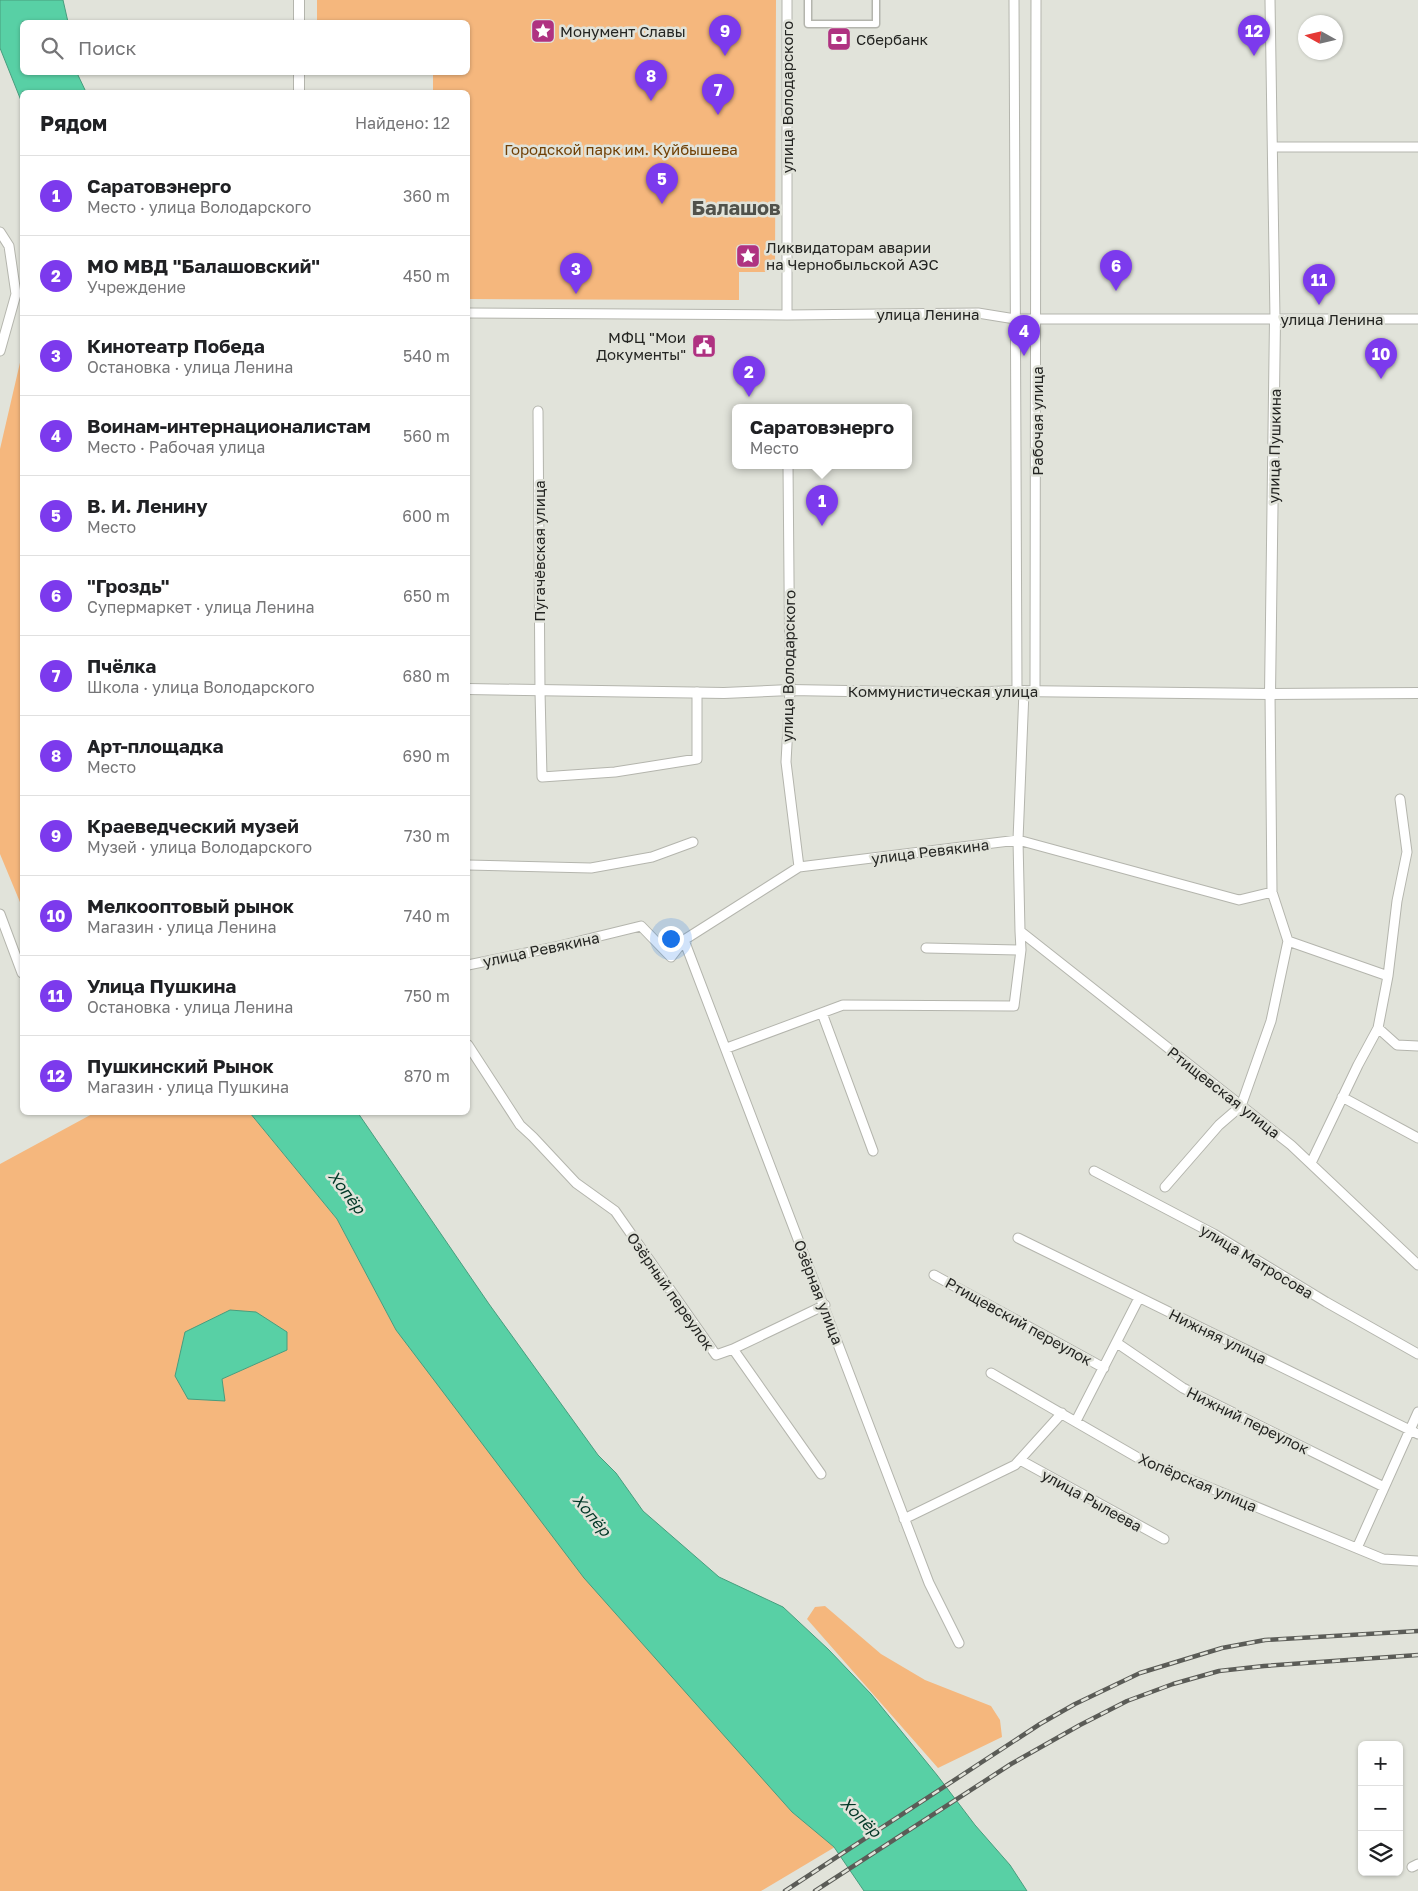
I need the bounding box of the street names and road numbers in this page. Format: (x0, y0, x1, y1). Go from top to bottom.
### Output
street label: улица Володарского (778, 21, 796, 173)
street label: улица Ленина (876, 305, 980, 323)
street label: улица Ленина (1280, 310, 1384, 328)
street label: Рабочая улица (1028, 366, 1046, 476)
street label: улица Пушкина (1264, 388, 1284, 504)
street label: Пугачёвская улица (530, 480, 548, 622)
street label: улица Володарского (778, 590, 798, 742)
street label: Коммунистическая улица (848, 682, 1038, 700)
street label: улица Ревякина (870, 835, 990, 867)
street label: улица Ревякина (481, 928, 601, 970)
street label: Ртищевская улица (1164, 1042, 1284, 1142)
street label: улица Матросова (1197, 1220, 1317, 1302)
street label: Озёрный переулок (624, 1229, 719, 1354)
street label: Озёрная улица (791, 1237, 847, 1347)
street label: Ртищевский переулок (942, 1273, 1096, 1369)
street label: Нижняя улица (1166, 1305, 1270, 1367)
street label: Нижний переулок (1184, 1383, 1312, 1458)
street label: Хопёрская улица (1136, 1449, 1260, 1515)
street label: улица Рылеева (1039, 1465, 1145, 1535)

